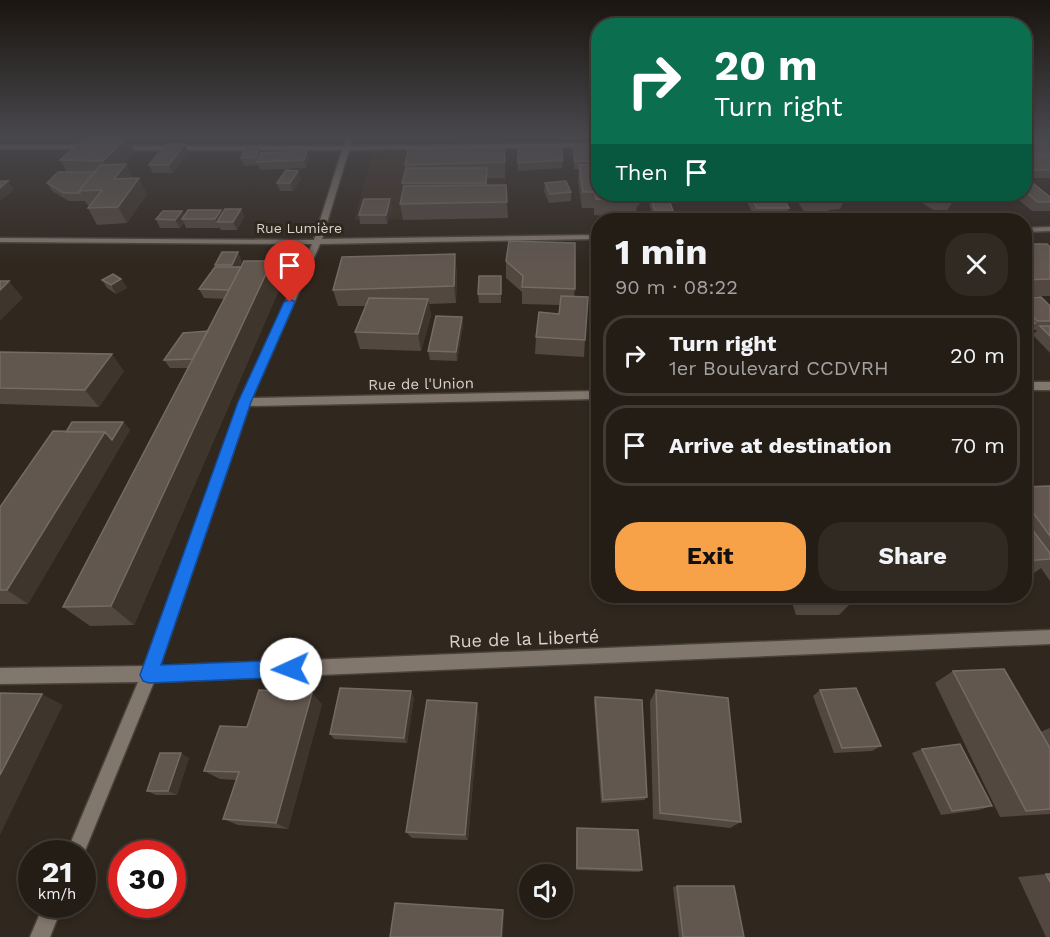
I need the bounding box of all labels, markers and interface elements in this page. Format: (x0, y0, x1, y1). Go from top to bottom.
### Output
text: 20 m (714, 41, 818, 90)
icon: right (615, 42, 693, 120)
text: Turn right (714, 91, 843, 123)
icon: arrive (680, 156, 713, 189)
text: Then (615, 160, 668, 185)
street label: Rue Lumière (256, 220, 342, 236)
text: 1 min (615, 231, 707, 273)
button: close (945, 233, 1008, 296)
pin (264, 240, 315, 302)
icon: arrive (273, 249, 306, 282)
text: 90 m · 08:22 (615, 275, 738, 299)
text: Turn right (669, 331, 776, 356)
icon: right (618, 339, 651, 372)
text: 20 m (950, 343, 1005, 368)
text: 1er Boulevard CCDVRH (669, 356, 889, 380)
street label: Rue de l'Union (368, 374, 474, 394)
icon: arrive (618, 429, 651, 462)
text: Arrive at destination (669, 433, 892, 458)
text: 70 m (951, 433, 1005, 458)
button: Exit (615, 522, 806, 591)
button: Share (818, 522, 1008, 591)
street label: Rue de la Liberté (448, 625, 600, 652)
position arrow (259, 637, 323, 701)
speed limit sign: 30 (108, 840, 186, 918)
text: 21 (42, 854, 72, 889)
map controls (519, 864, 573, 918)
button: sound (519, 864, 573, 918)
text: km/h (38, 885, 76, 903)

